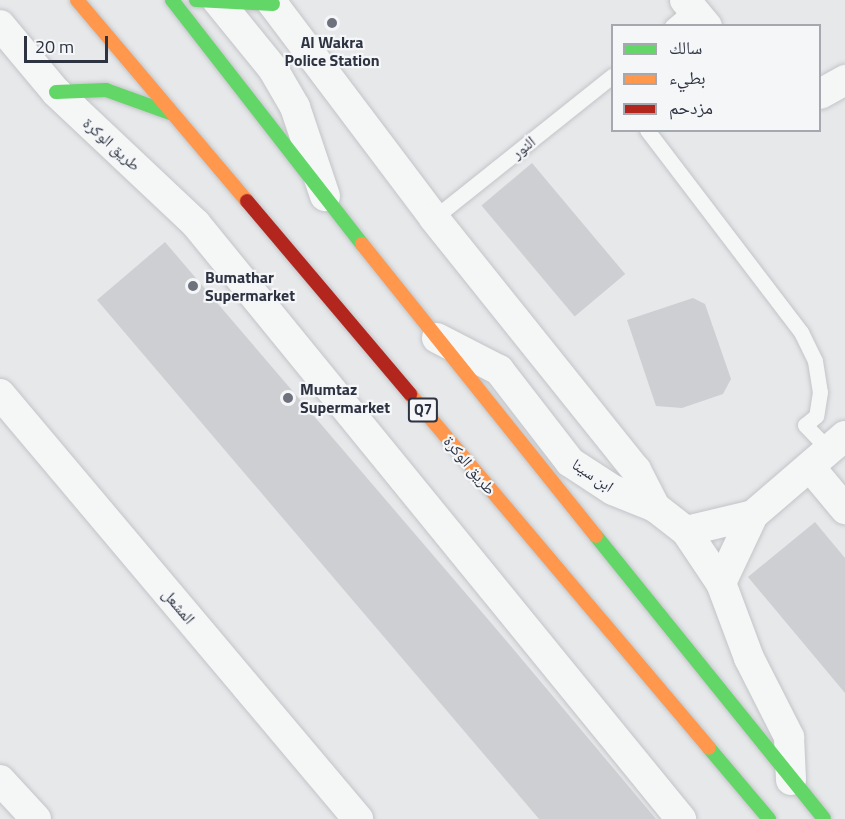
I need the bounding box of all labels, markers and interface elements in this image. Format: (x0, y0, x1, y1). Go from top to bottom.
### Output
marker: Al Wakra Police Station (325, 16, 339, 30)
scale bar (27, 24, 111, 62)
legend (611, 24, 821, 132)
place label: Al Wakra Police Station (284, 32, 380, 70)
text: 20 m (35, 33, 74, 60)
text: سالك (669, 34, 702, 61)
text: بطيء (669, 64, 706, 91)
text: مزدحم (669, 94, 713, 121)
street label: طريق الوكرة (79, 113, 145, 175)
street label: النور (507, 132, 539, 162)
place label: Bumathar Supermarket (205, 267, 295, 305)
marker: Bumathar Supermarket (186, 279, 200, 293)
place label: Mumtaz Supermarket (300, 379, 390, 417)
marker: Mumtaz Supermarket (281, 391, 295, 405)
road number: Q7 (406, 398, 440, 422)
street label: طريق الوكرة (440, 432, 500, 498)
street label: ابن سينا (569, 454, 617, 496)
street label: المشعل (159, 584, 199, 628)

